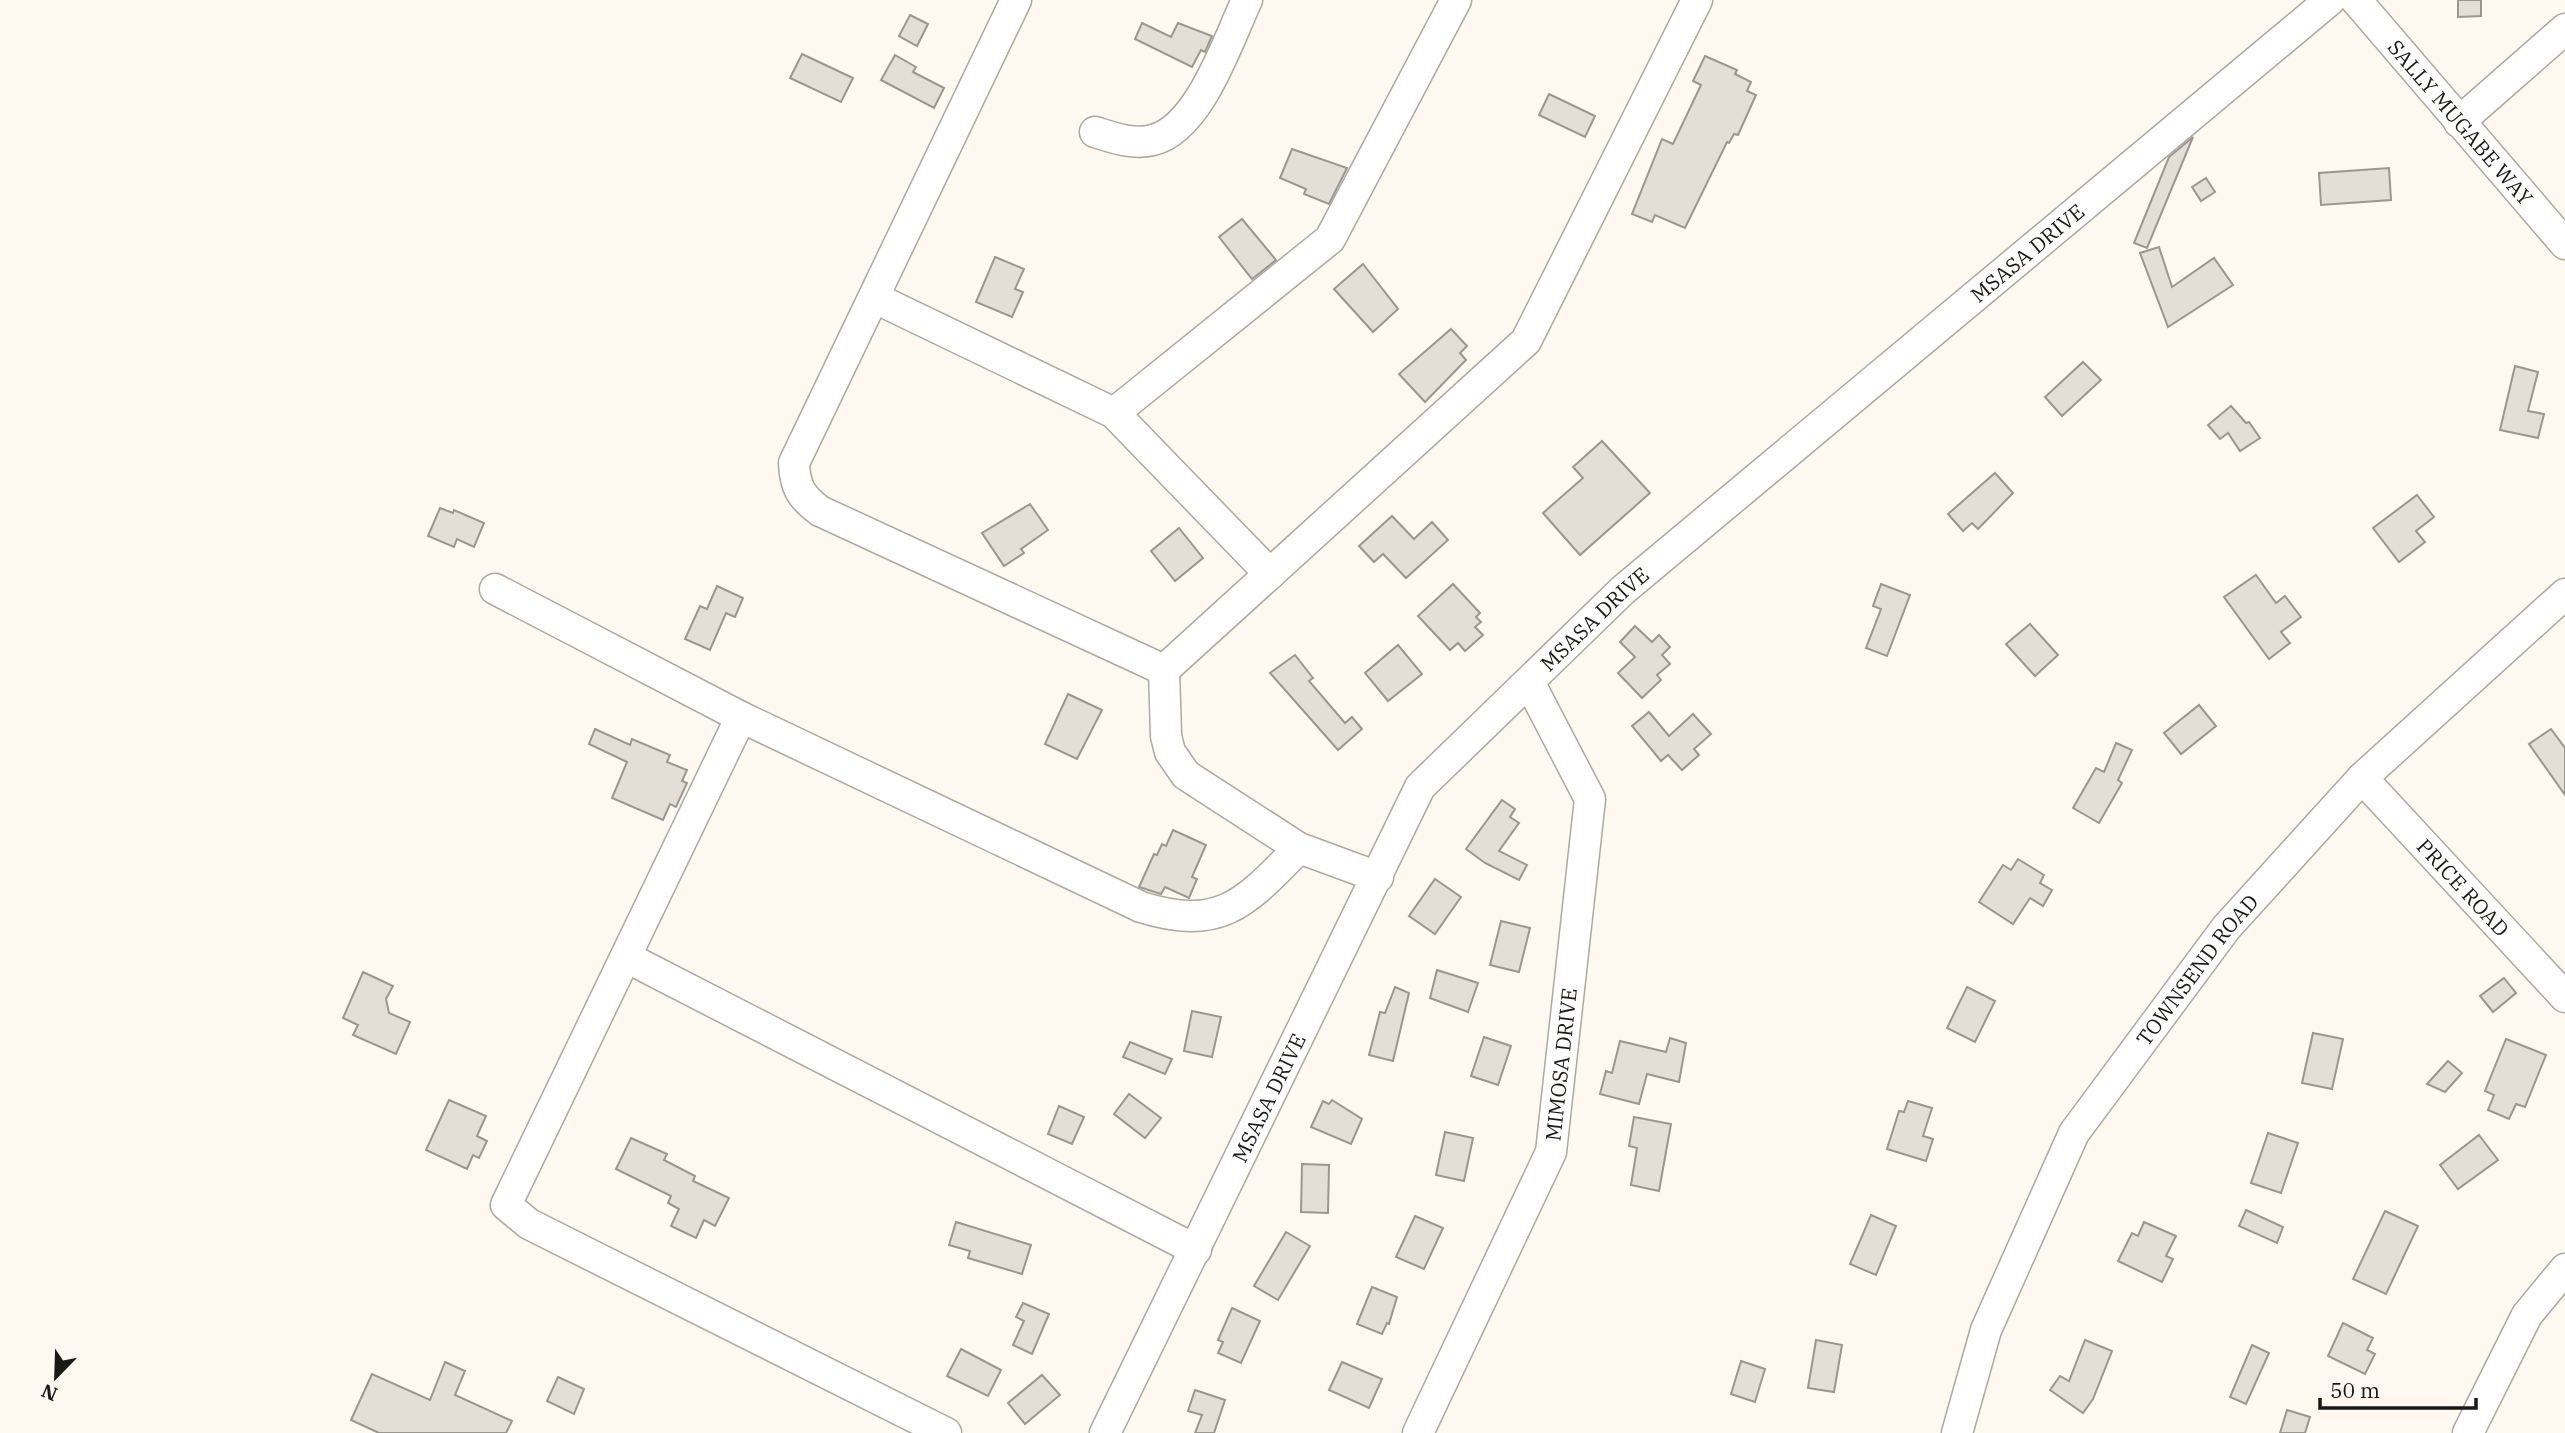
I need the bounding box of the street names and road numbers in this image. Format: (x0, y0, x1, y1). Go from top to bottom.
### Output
street label: SALLY MUGABE WAY (2382, 33, 2540, 211)
street label: MSASA DRIVE (1964, 197, 2090, 308)
street label: MSASA DRIVE (1534, 560, 1655, 677)
street label: PRICE ROAD (2411, 832, 2516, 942)
street label: TOWNSEND ROAD (2129, 888, 2264, 1051)
street label: MIMOSA DRIVE (1538, 986, 1583, 1143)
street label: MSASA DRIVE (1225, 1029, 1312, 1167)

